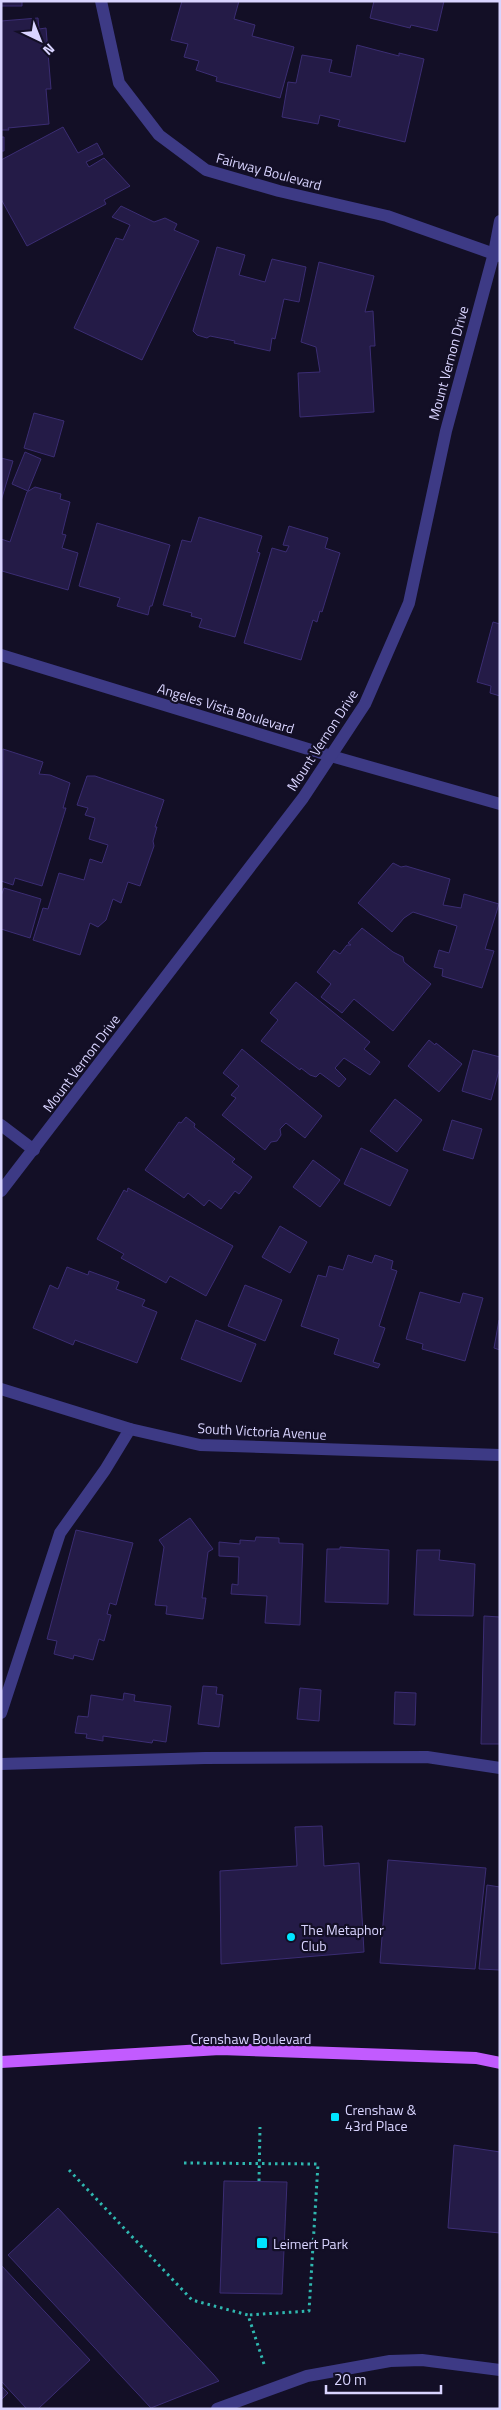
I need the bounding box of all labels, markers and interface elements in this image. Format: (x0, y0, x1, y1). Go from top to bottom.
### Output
north arrow (15, 15, 65, 65)
text: N (38, 39, 60, 61)
street label: Fairway Boulevard (214, 147, 324, 195)
street label: Mount Vernon Drive (423, 303, 473, 423)
street label: Angeles Vista Boulevard (155, 677, 297, 739)
street label: Mount Vernon Drive (281, 685, 363, 795)
street label: Mount Vernon Drive (37, 1010, 125, 1116)
street label: South Victoria Avenue (197, 1417, 327, 1445)
place label: The Metaphor Club (301, 1919, 384, 1956)
marker: The Metaphor Club (285, 1931, 297, 1943)
street label: Crenshaw Boulevard (191, 2028, 312, 2049)
place label: Crenshaw & 43rd Place (345, 2099, 417, 2136)
marker: Crenshaw & 43rd Place (329, 2111, 341, 2123)
place label: Leimert Park (273, 2233, 348, 2254)
marker: Leimert Park (255, 2236, 269, 2250)
scale bar (326, 2362, 441, 2394)
text: 20 m (334, 2368, 367, 2391)

